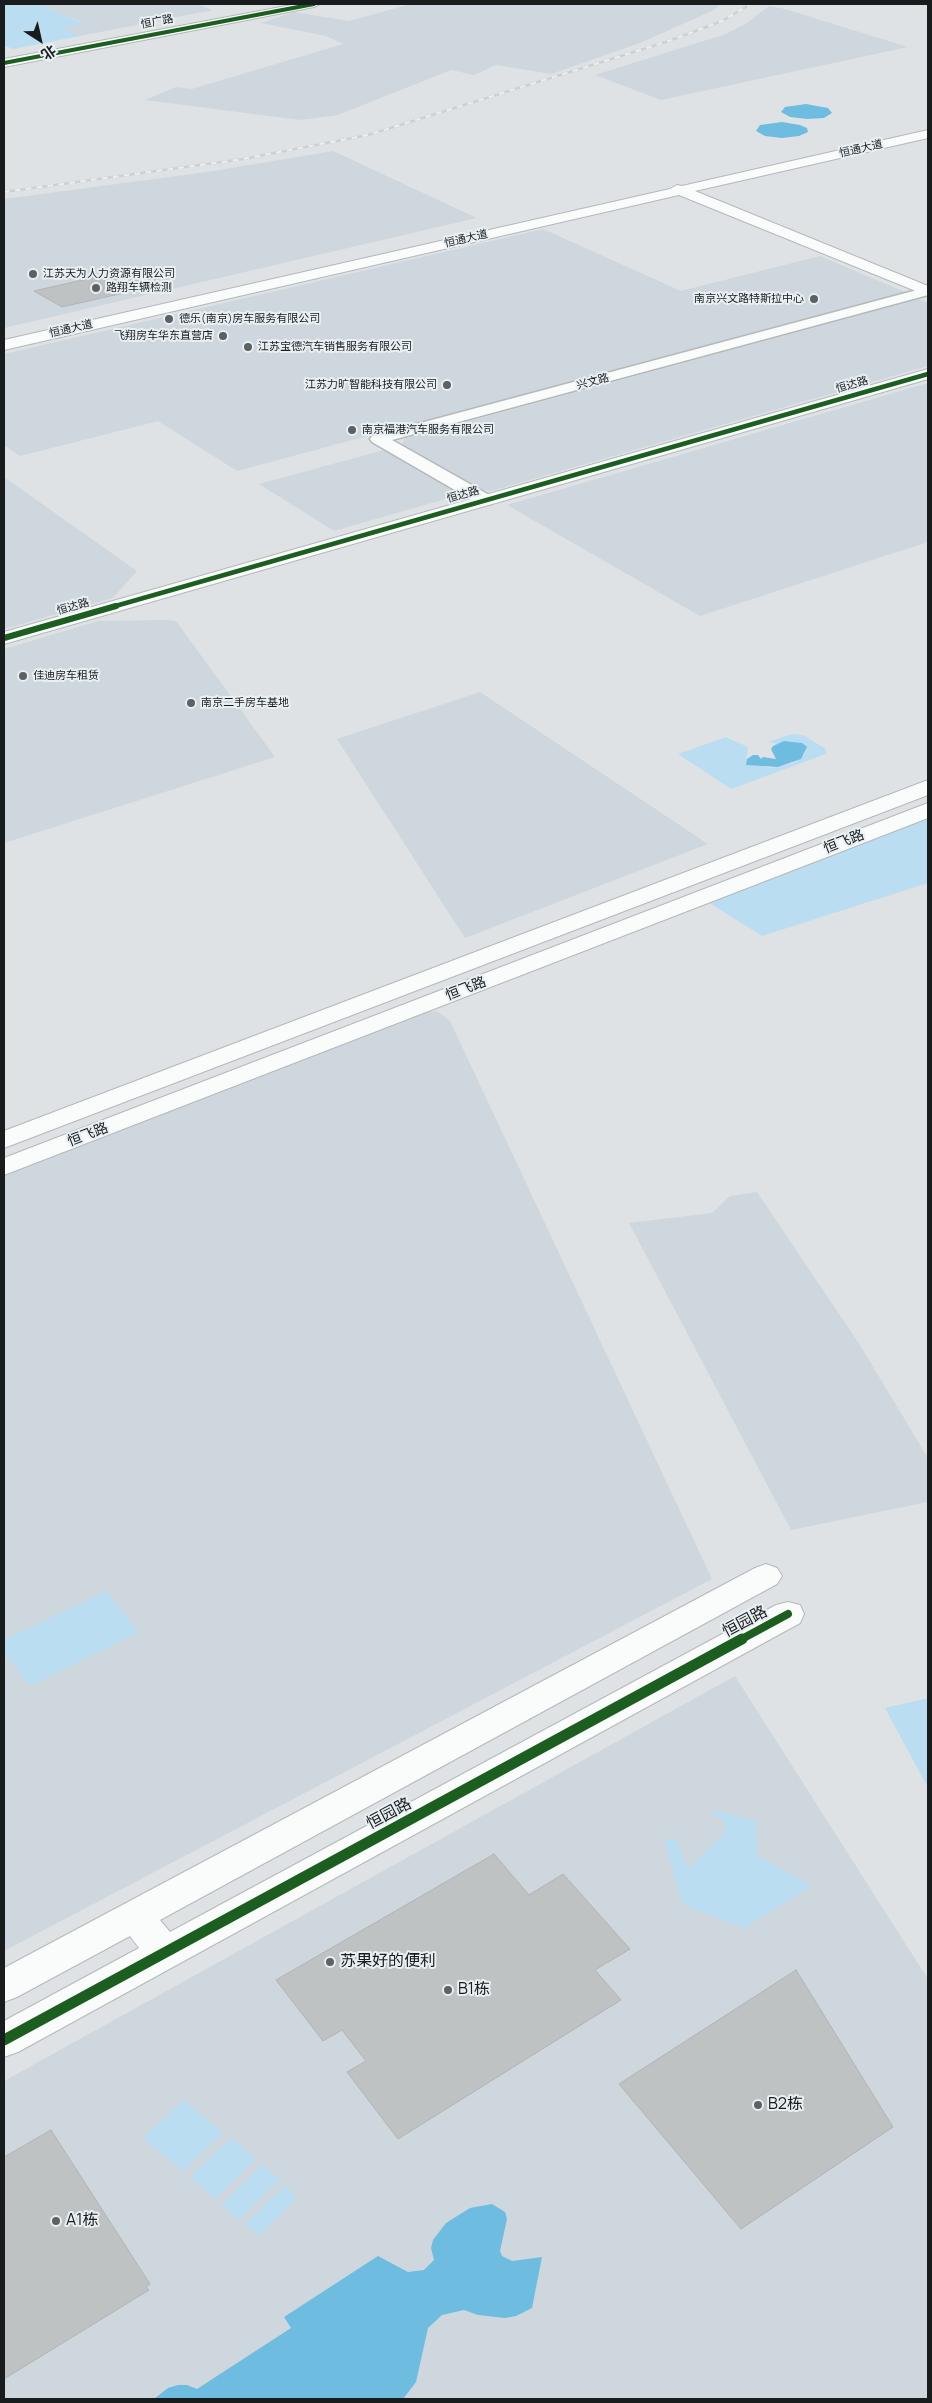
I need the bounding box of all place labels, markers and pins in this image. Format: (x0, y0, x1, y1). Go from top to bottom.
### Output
place label: 江苏天为人力资源有限公司 (43, 267, 175, 281)
marker: 江苏天为人力资源有限公司 (27, 268, 39, 280)
place label: 路翔车辆检测 (106, 281, 172, 295)
marker: 路翔车辆检测 (90, 282, 102, 294)
place label: 南京兴文路特斯拉中心 (694, 292, 804, 306)
marker: 南京兴文路特斯拉中心 (808, 293, 820, 305)
place label: 德乐(南京)房车服务有限公司 (179, 312, 320, 326)
marker: 德乐(南京)房车服务有限公司 (163, 313, 175, 325)
place label: 飞翔房车华东直营店 (114, 329, 213, 343)
marker: 飞翔房车华东直营店 (217, 330, 229, 342)
place label: 江苏宝德汽车销售服务有限公司 (258, 340, 412, 354)
marker: 江苏宝德汽车销售服务有限公司 (242, 341, 254, 353)
place label: 江苏力旷智能科技有限公司 (305, 378, 437, 392)
marker: 江苏力旷智能科技有限公司 (441, 379, 453, 391)
place label: 南京福港汽车服务有限公司 (362, 423, 494, 437)
marker: 南京福港汽车服务有限公司 (346, 424, 358, 436)
place label: 佳迪房车租赁 (33, 669, 99, 683)
marker: 佳迪房车租赁 (17, 670, 29, 682)
place label: 南京二手房车基地 (201, 696, 289, 710)
marker: 南京二手房车基地 (185, 697, 197, 709)
place label: 苏果好的便利 (340, 1952, 436, 1972)
marker: 苏果好的便利 (324, 1956, 336, 1968)
place label: B1栋 (458, 1980, 490, 2000)
marker: B1栋 (442, 1984, 454, 1996)
place label: B2栋 (768, 2095, 803, 2115)
marker: B2栋 (752, 2099, 764, 2111)
place label: A1栋 (66, 2211, 98, 2231)
marker: A1栋 (50, 2215, 62, 2227)

